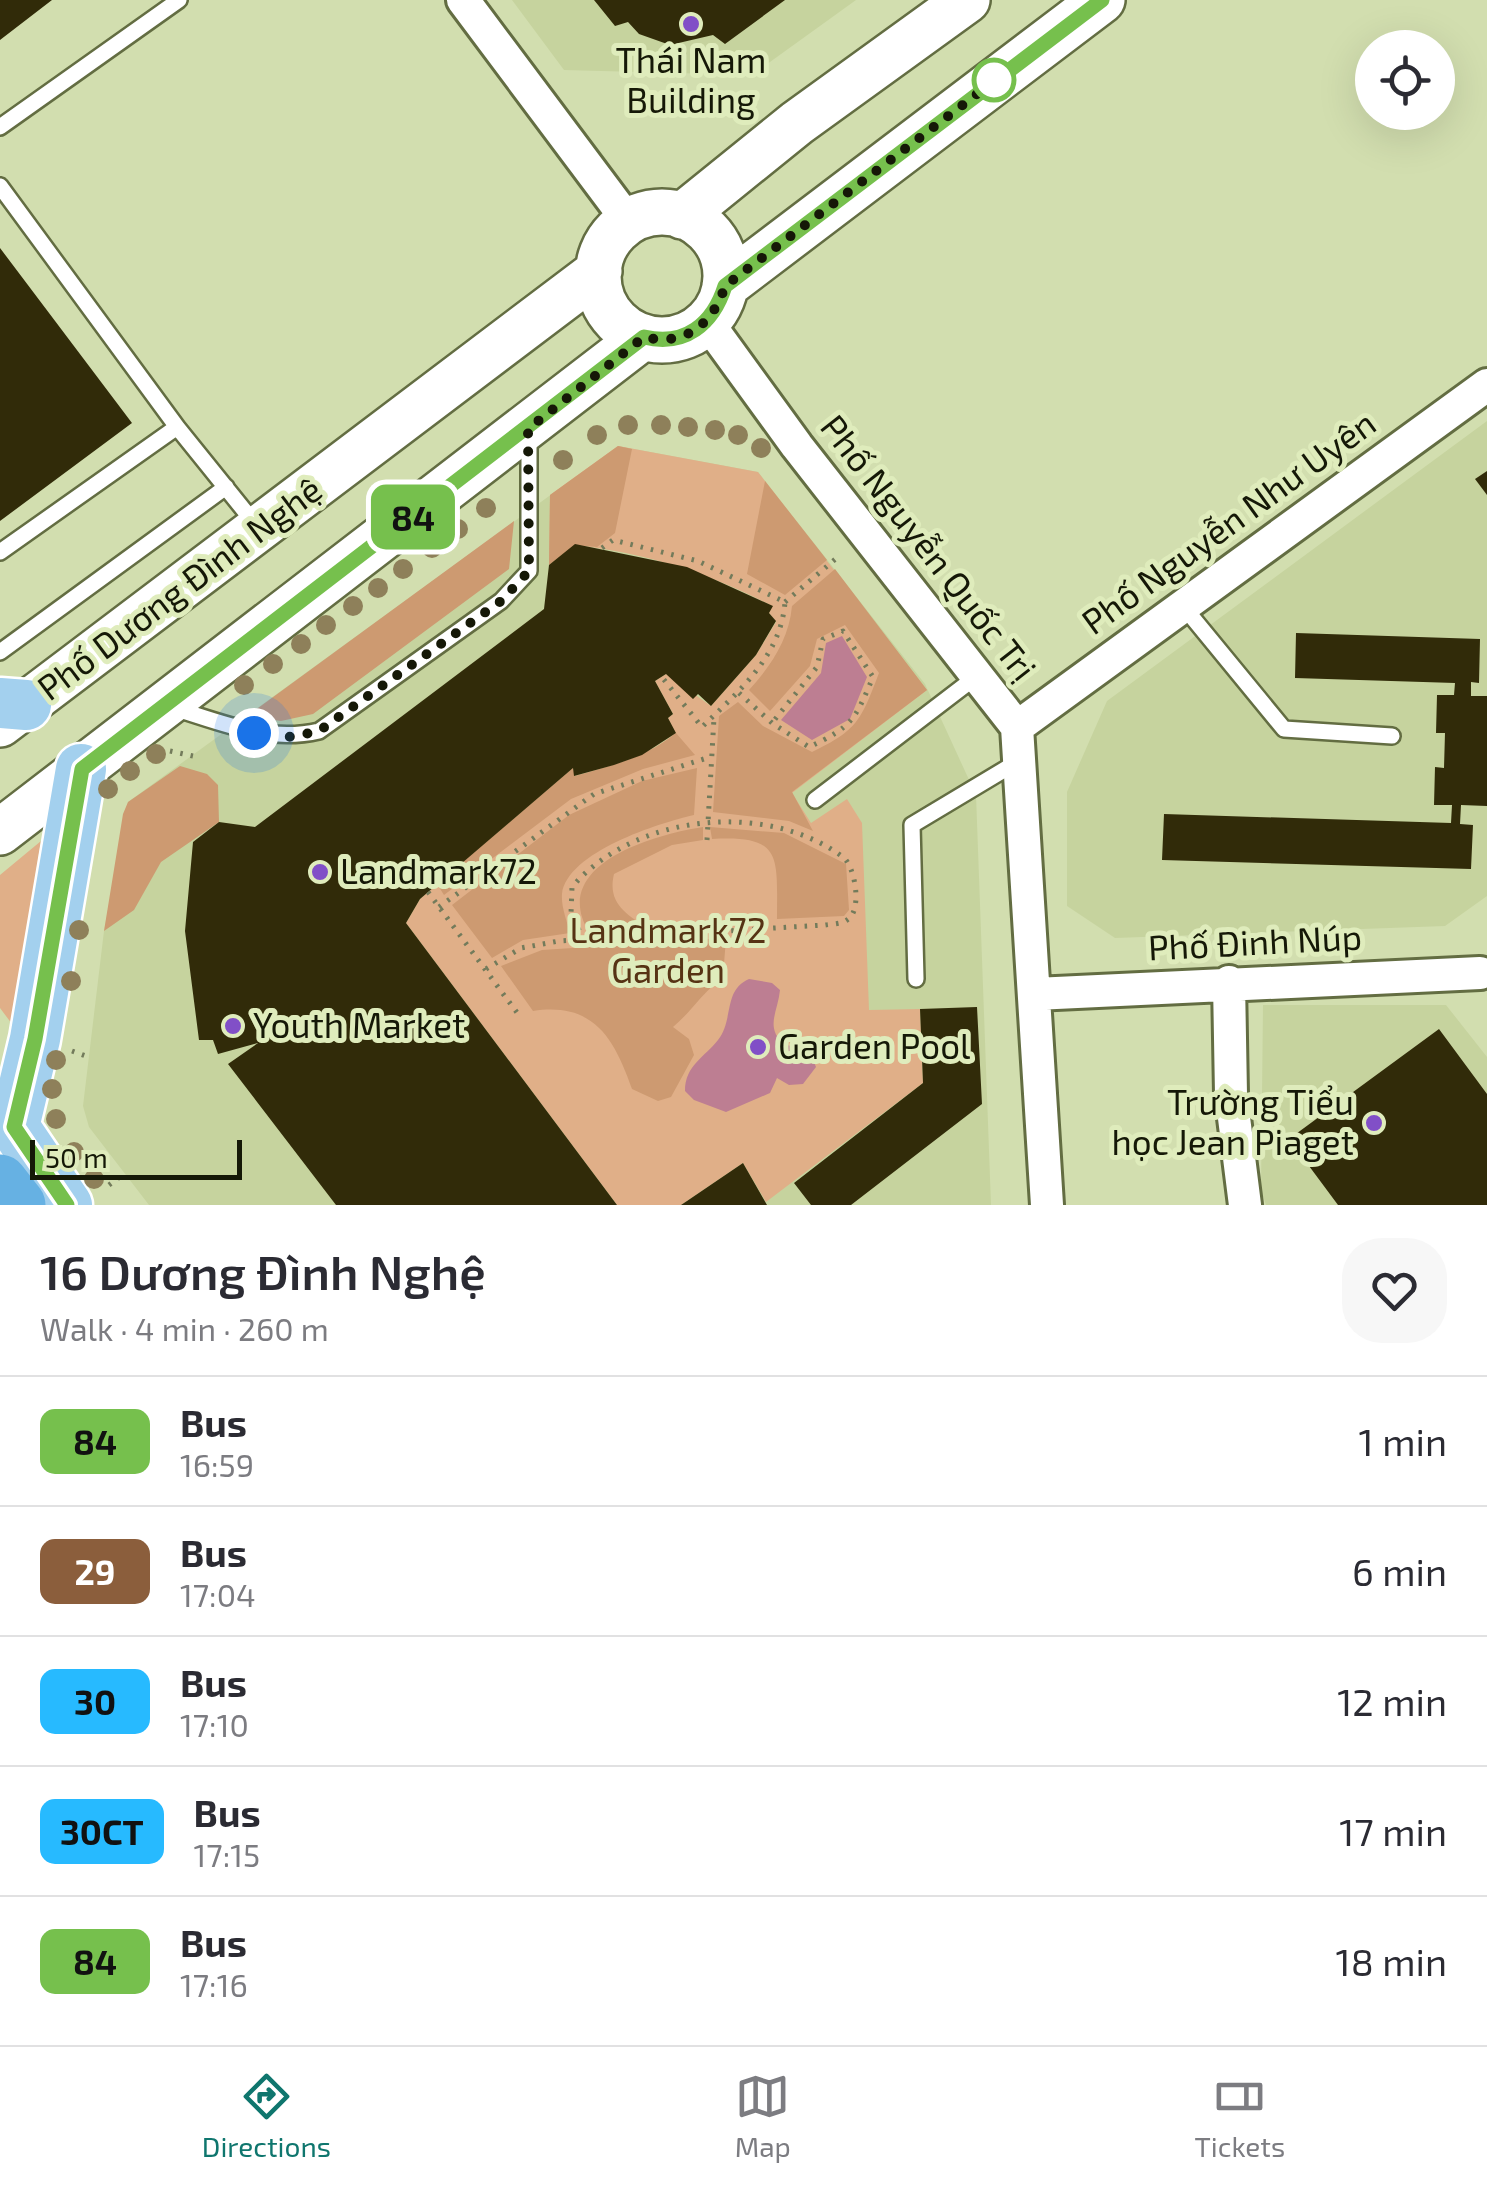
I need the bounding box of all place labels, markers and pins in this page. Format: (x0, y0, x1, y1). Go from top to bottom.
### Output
marker: Thái Nam Building (680, 13, 702, 35)
place label: Thái Nam Building (616, 38, 766, 120)
unlabelled marker (973, 59, 1015, 101)
place label: Landmark72 (340, 849, 537, 891)
marker: Landmark72 (309, 861, 331, 883)
place label: Youth Market (253, 1003, 465, 1045)
marker: Youth Market (222, 1015, 244, 1037)
place label: Garden Pool (778, 1024, 971, 1066)
marker: Garden Pool (747, 1036, 769, 1058)
place label: Trường Tiểu học Jean Piaget (1111, 1080, 1354, 1162)
marker: Trường Tiểu học Jean Piaget (1363, 1112, 1385, 1134)

